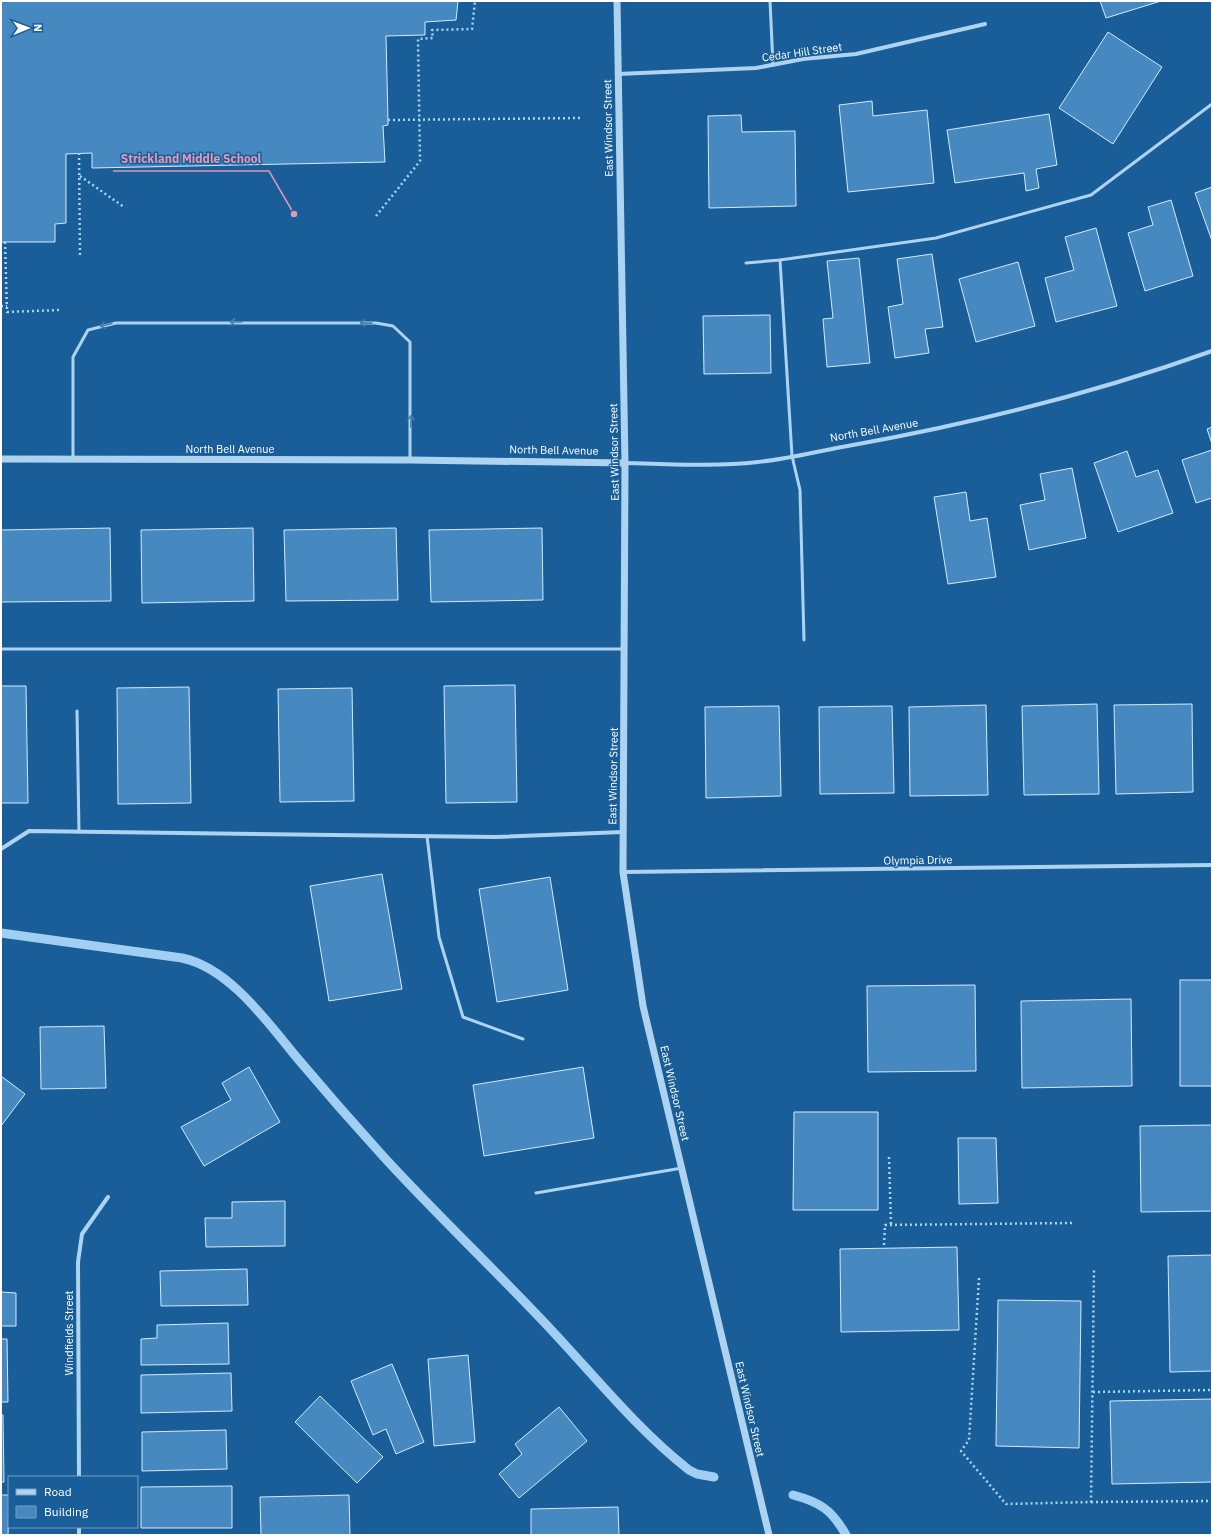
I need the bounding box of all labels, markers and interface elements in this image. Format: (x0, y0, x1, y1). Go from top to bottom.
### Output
north arrow (8, 8, 48, 48)
text: N (31, 24, 45, 32)
street label: Cedar Hill Street (761, 39, 843, 65)
street label: East Windsor Street (600, 79, 616, 177)
callout: Strickland Middle School (113, 147, 269, 171)
text: Strickland Middle School (121, 151, 261, 166)
one-way arrow (230, 318, 243, 326)
one-way arrow (360, 319, 373, 327)
one-way arrow (100, 322, 113, 329)
street label: East Windsor Street (606, 403, 622, 501)
one-way arrow (407, 415, 415, 428)
street label: North Bell Avenue (829, 415, 919, 445)
street label: North Bell Avenue (185, 442, 275, 456)
street label: North Bell Avenue (509, 442, 599, 458)
street label: East Windsor Street (605, 727, 621, 825)
street label: Olympia Drive (883, 852, 953, 868)
street label: East Windsor Street (657, 1044, 693, 1142)
street label: Windfields Street (62, 1290, 76, 1375)
street label: East Windsor Street (732, 1360, 768, 1458)
legend (8, 1476, 138, 1528)
text: Road (44, 1484, 72, 1499)
text: Building (44, 1504, 89, 1519)

